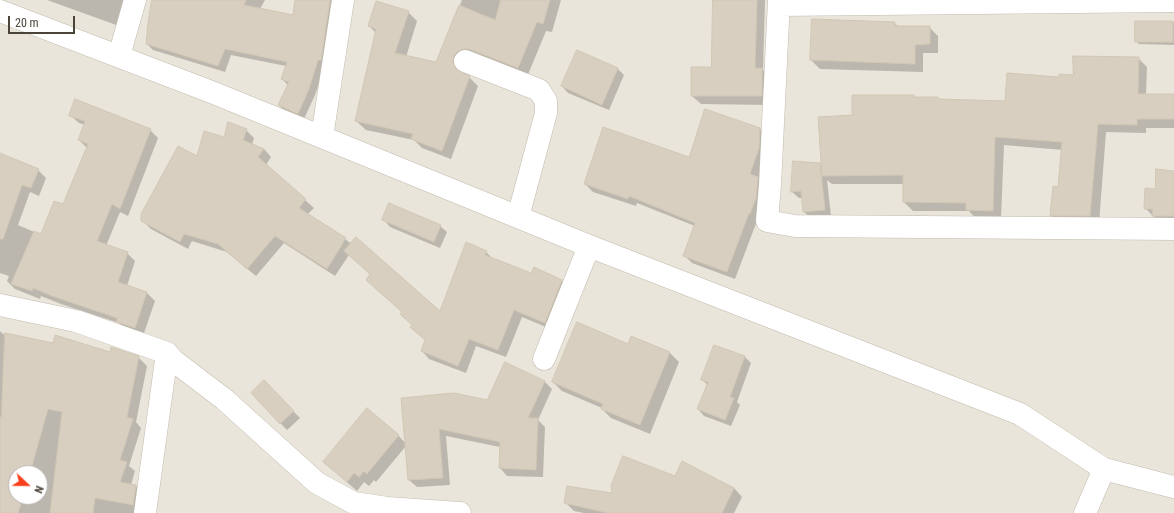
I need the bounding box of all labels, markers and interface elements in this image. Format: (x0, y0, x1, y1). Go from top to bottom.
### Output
scale bar (10, 8, 77, 34)
text: 20 m (15, 16, 39, 30)
north arrow (8, 465, 48, 505)
text: N (31, 484, 46, 495)

